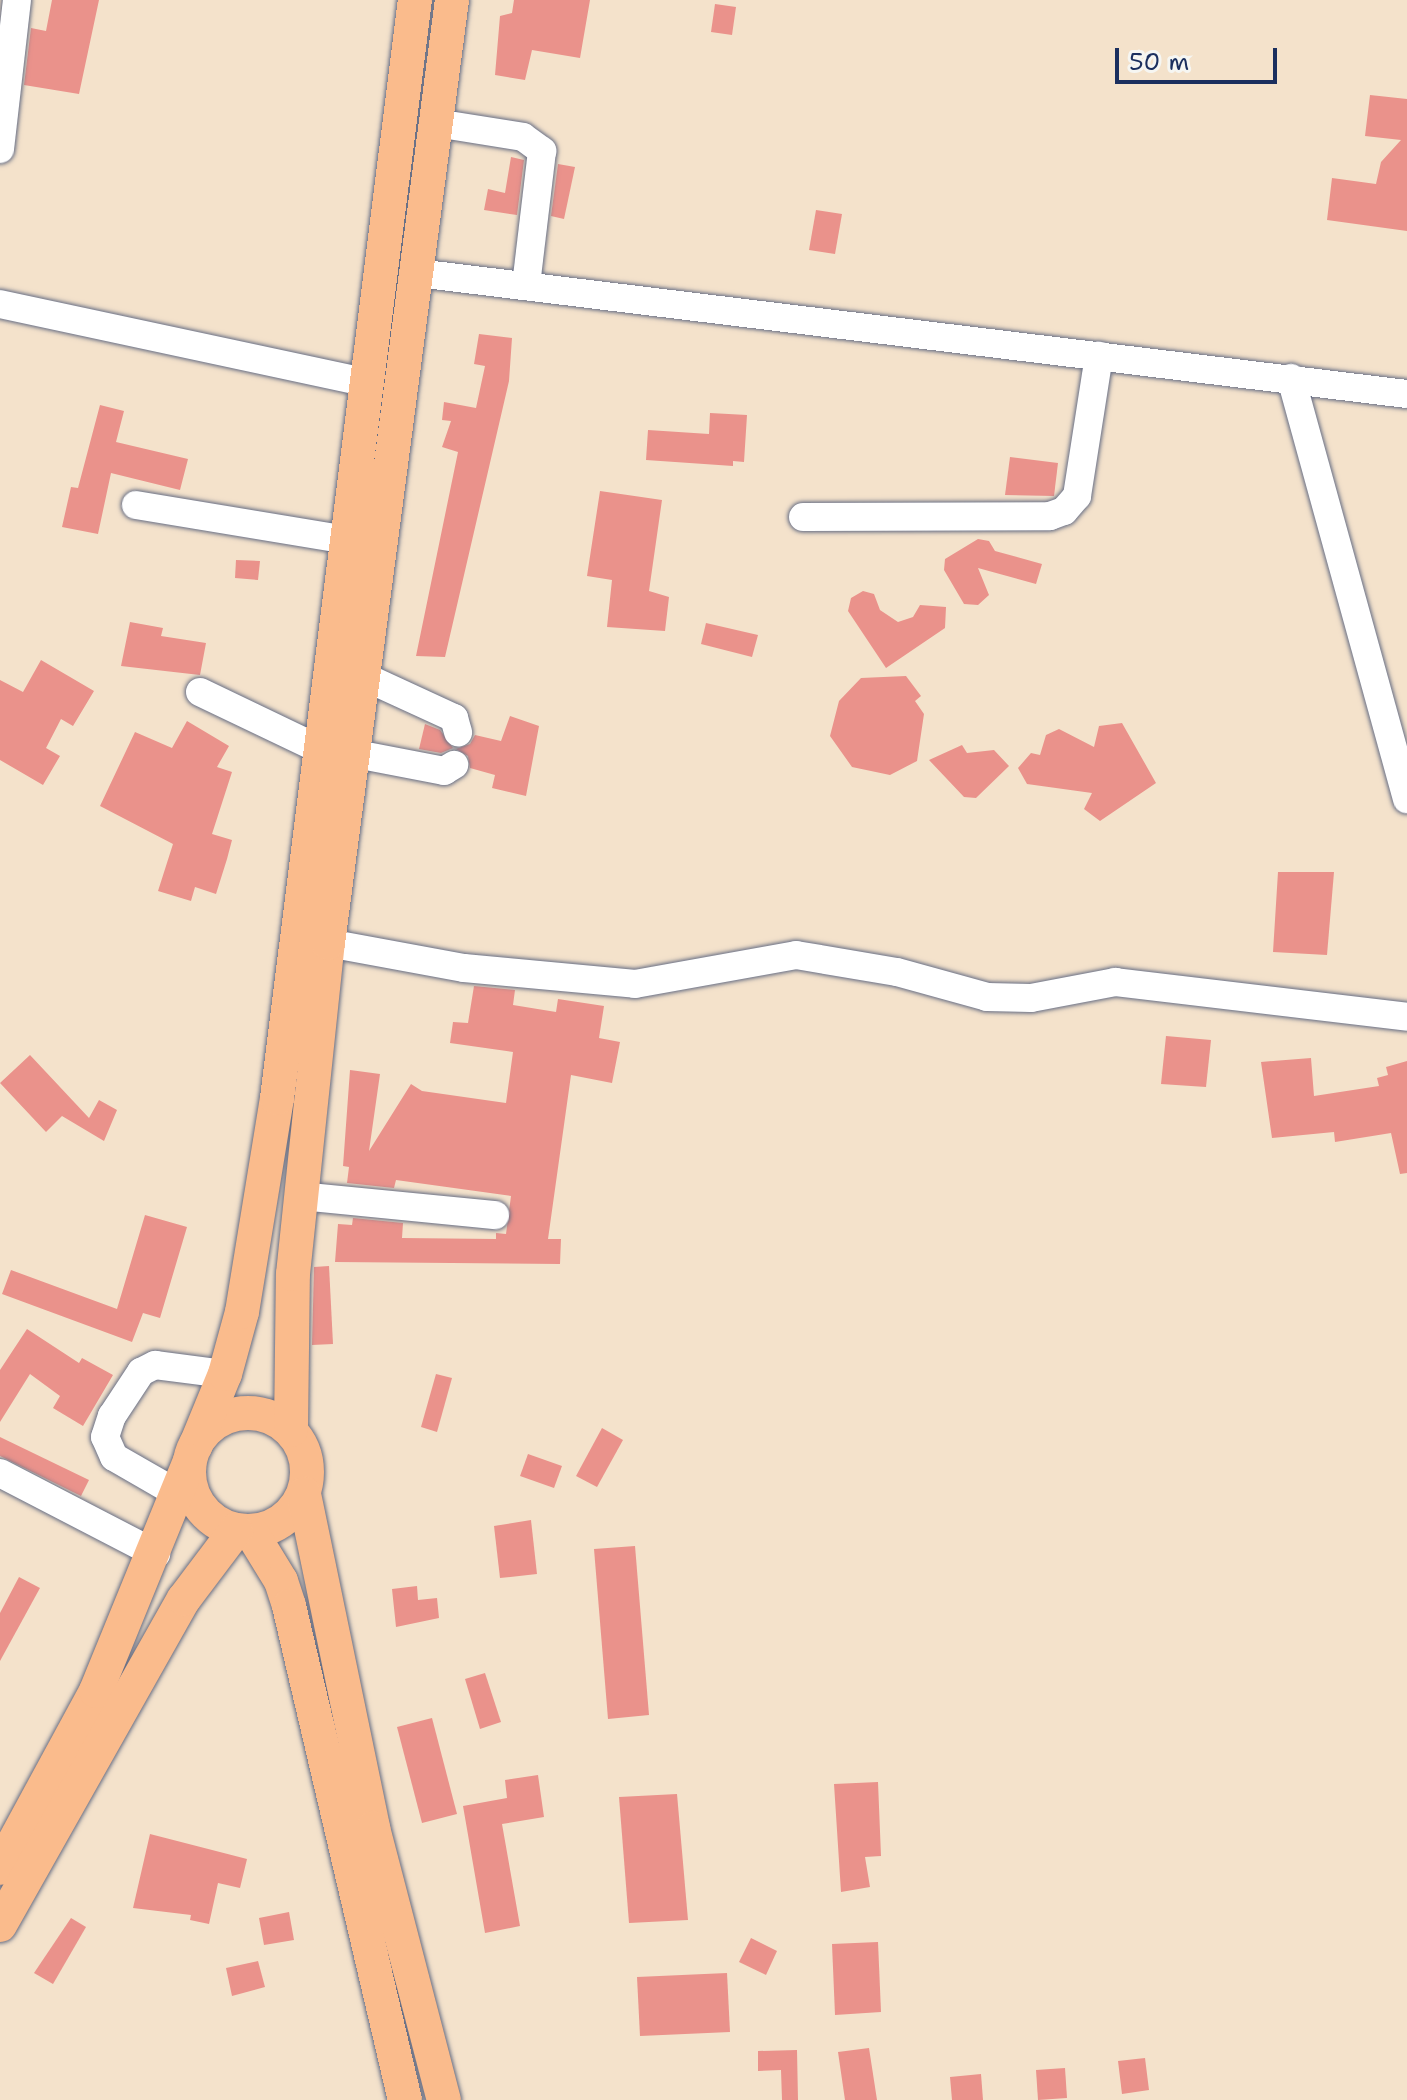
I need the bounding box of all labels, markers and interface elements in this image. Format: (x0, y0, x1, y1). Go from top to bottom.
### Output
scale bar (1119, 32, 1281, 82)
text: 50 m (1129, 46, 1189, 78)

